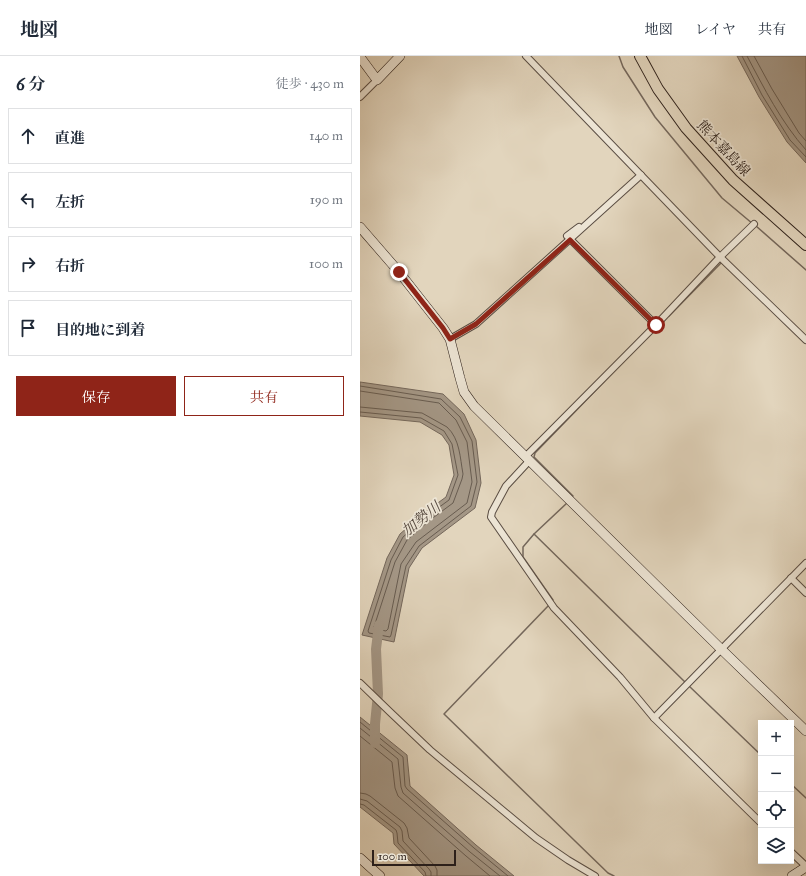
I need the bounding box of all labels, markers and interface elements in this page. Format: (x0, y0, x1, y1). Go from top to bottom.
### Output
text: 地図 (20, 18, 58, 41)
text: 地図 (645, 21, 673, 38)
text: レイヤ (695, 21, 736, 38)
text: 共有 (758, 21, 786, 38)
text: 6 分 (16, 74, 45, 95)
text: 徒歩 · 430 m (276, 76, 344, 92)
street label: 熊本嘉島線 (694, 117, 754, 180)
icon: ahead (17, 125, 39, 147)
text: 140 m (309, 128, 343, 144)
text: 直進 (55, 129, 85, 147)
icon: left (17, 189, 39, 211)
text: 190 m (310, 192, 343, 208)
text: 左折 (55, 193, 85, 211)
icon: right (17, 253, 39, 275)
text: 100 m (309, 256, 343, 272)
text: 右折 (55, 257, 85, 275)
route end (390, 263, 408, 281)
route start (647, 316, 665, 334)
icon: arrive (17, 317, 39, 339)
text: 目的地に到着 (55, 321, 145, 339)
button: 保存 (16, 376, 176, 416)
button: 共有 (184, 376, 344, 416)
water label: 加勢川 (398, 497, 446, 540)
map controls (758, 720, 794, 864)
button: + (758, 720, 794, 756)
button: − (758, 756, 794, 792)
button: locate (758, 792, 794, 828)
button: layers (758, 828, 794, 864)
scale bar (372, 848, 456, 867)
text: 100 m (378, 850, 407, 863)

